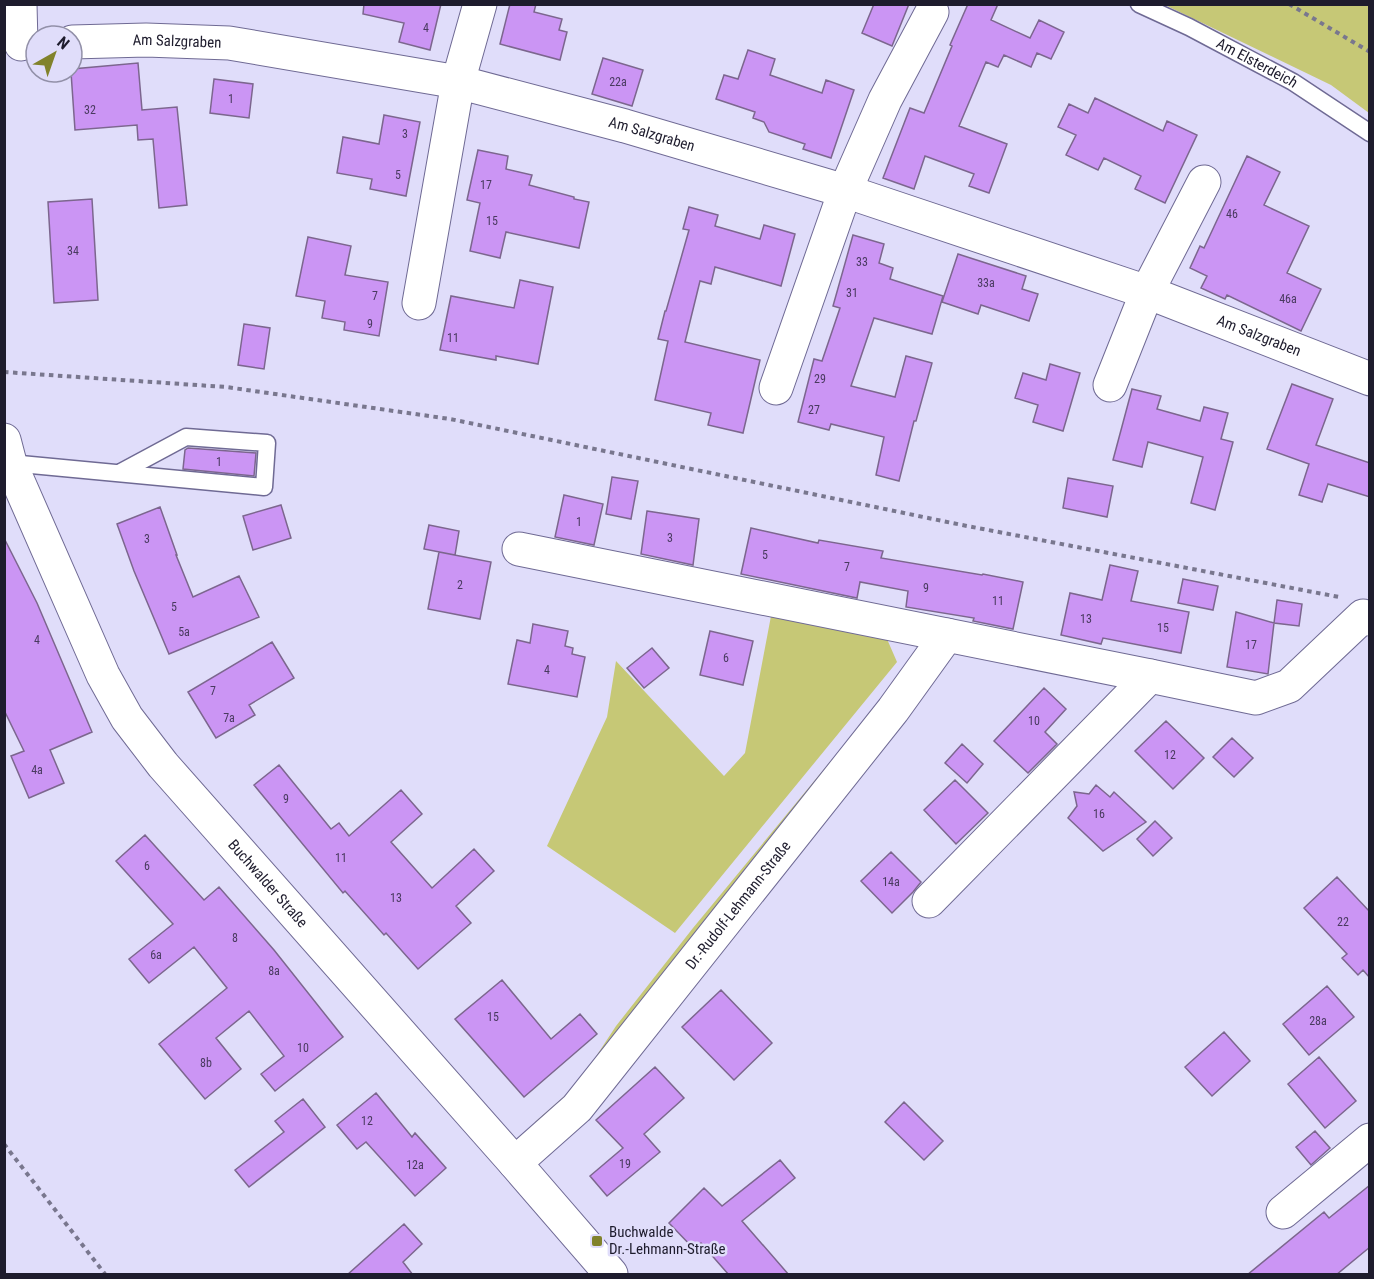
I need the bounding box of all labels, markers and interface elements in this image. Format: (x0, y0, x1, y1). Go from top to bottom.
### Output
house number: 4 (423, 21, 429, 35)
north arrow (24, 24, 84, 84)
street label: Am Salzgraben (132, 31, 222, 52)
text: N (53, 32, 73, 53)
street label: Am Elsterdeich (1213, 34, 1301, 92)
house number: 22a (609, 75, 627, 89)
house number: 1 (228, 92, 234, 106)
house number: 32 (84, 103, 96, 117)
street label: Am Salzgraben (607, 113, 697, 155)
house number: 3 (402, 127, 408, 141)
house number: 5 (395, 168, 401, 182)
house number: 17 (480, 178, 492, 192)
house number: 46 (1226, 207, 1238, 221)
house number: 15 (486, 214, 498, 228)
house number: 34 (67, 244, 79, 258)
house number: 33 (856, 255, 868, 269)
house number: 33a (977, 276, 995, 290)
house number: 31 (846, 286, 858, 300)
house number: 7 (372, 289, 378, 303)
house number: 46a (1279, 292, 1297, 306)
street label: Am Salzgraben (1214, 311, 1304, 360)
house number: 9 (367, 317, 373, 331)
house number: 11 (447, 331, 459, 345)
house number: 29 (814, 372, 826, 386)
house number: 27 (808, 403, 820, 417)
house number: 1 (216, 455, 222, 469)
house number: 1 (576, 515, 582, 529)
house number: 3 (667, 531, 673, 545)
house number: 3 (144, 532, 150, 546)
house number: 5 (762, 548, 768, 562)
house number: 7 (844, 560, 850, 574)
house number: 2 (457, 578, 463, 592)
house number: 9 (923, 581, 929, 595)
house number: 11 (992, 594, 1004, 608)
house number: 5 (171, 600, 177, 614)
house number: 13 (1080, 612, 1092, 626)
house number: 15 (1157, 621, 1169, 635)
house number: 5a (178, 625, 190, 639)
house number: 4 (34, 633, 40, 647)
house number: 17 (1245, 638, 1257, 652)
house number: 6 (723, 651, 729, 665)
house number: 4 (544, 663, 550, 677)
house number: 7 (210, 684, 216, 698)
house number: 7a (223, 711, 235, 725)
house number: 10 (1028, 714, 1040, 728)
house number: 12 (1164, 748, 1176, 762)
house number: 4a (31, 763, 43, 777)
house number: 9 (283, 792, 289, 806)
house number: 16 (1093, 807, 1105, 821)
street label: Buchwalder Straße (224, 836, 311, 931)
street label: Dr.-Rudolf-Lehmann-Straße (682, 837, 795, 973)
house number: 11 (335, 851, 347, 865)
house number: 6 (144, 859, 150, 873)
house number: 14a (882, 875, 900, 889)
house number: 13 (390, 891, 402, 905)
house number: 22 (1337, 915, 1349, 929)
house number: 8 (232, 931, 238, 945)
house number: 6a (150, 948, 162, 962)
house number: 8a (268, 964, 280, 978)
house number: 15 (487, 1010, 499, 1024)
house number: 28a (1309, 1014, 1327, 1028)
house number: 10 (297, 1041, 309, 1055)
house number: 8b (200, 1056, 212, 1070)
house number: 12 (361, 1114, 373, 1128)
house number: 19 (619, 1157, 631, 1171)
house number: 12a (406, 1158, 424, 1172)
place label: Buchwalde Dr.-Lehmann-Straße (609, 1223, 726, 1258)
marker: Buchwalde Dr.-Lehmann-Straße (590, 1234, 604, 1248)

